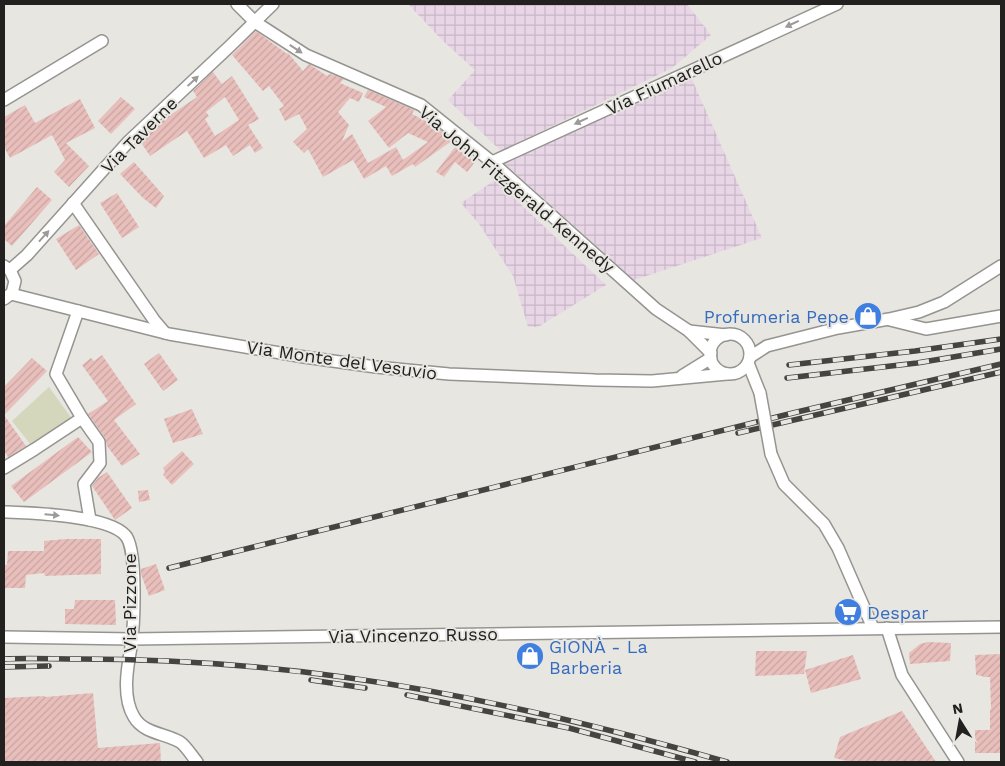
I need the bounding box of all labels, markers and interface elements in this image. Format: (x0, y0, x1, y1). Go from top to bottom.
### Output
one-way arrow (785, 20, 799, 28)
one-way arrow (289, 44, 303, 53)
street label: Via Fiumarello (603, 47, 725, 119)
one-way arrow (187, 75, 199, 87)
street label: Via Taverne (96, 92, 182, 178)
street label: Via John Fitzgerald Kennedy (415, 101, 620, 278)
one-way arrow (574, 118, 588, 126)
one-way arrow (38, 230, 50, 242)
shop icon: Profumeria Pepe (853, 301, 883, 331)
place label: Profumeria Pepe (704, 306, 849, 327)
street label: Via Monte del Vesuvio (245, 336, 439, 384)
one-way arrow (45, 511, 61, 519)
street label: Via Pizzone (119, 553, 140, 653)
supermarket icon: Despar (833, 597, 863, 627)
place label: Despar (867, 602, 929, 623)
street label: Via Vincenzo Russo (328, 623, 498, 647)
place label: GIONÀ - La Barberia (549, 636, 648, 678)
shop icon: GIONÀ - La Barberia (515, 641, 545, 671)
north arrow (935, 696, 985, 746)
text: N (951, 699, 964, 717)

